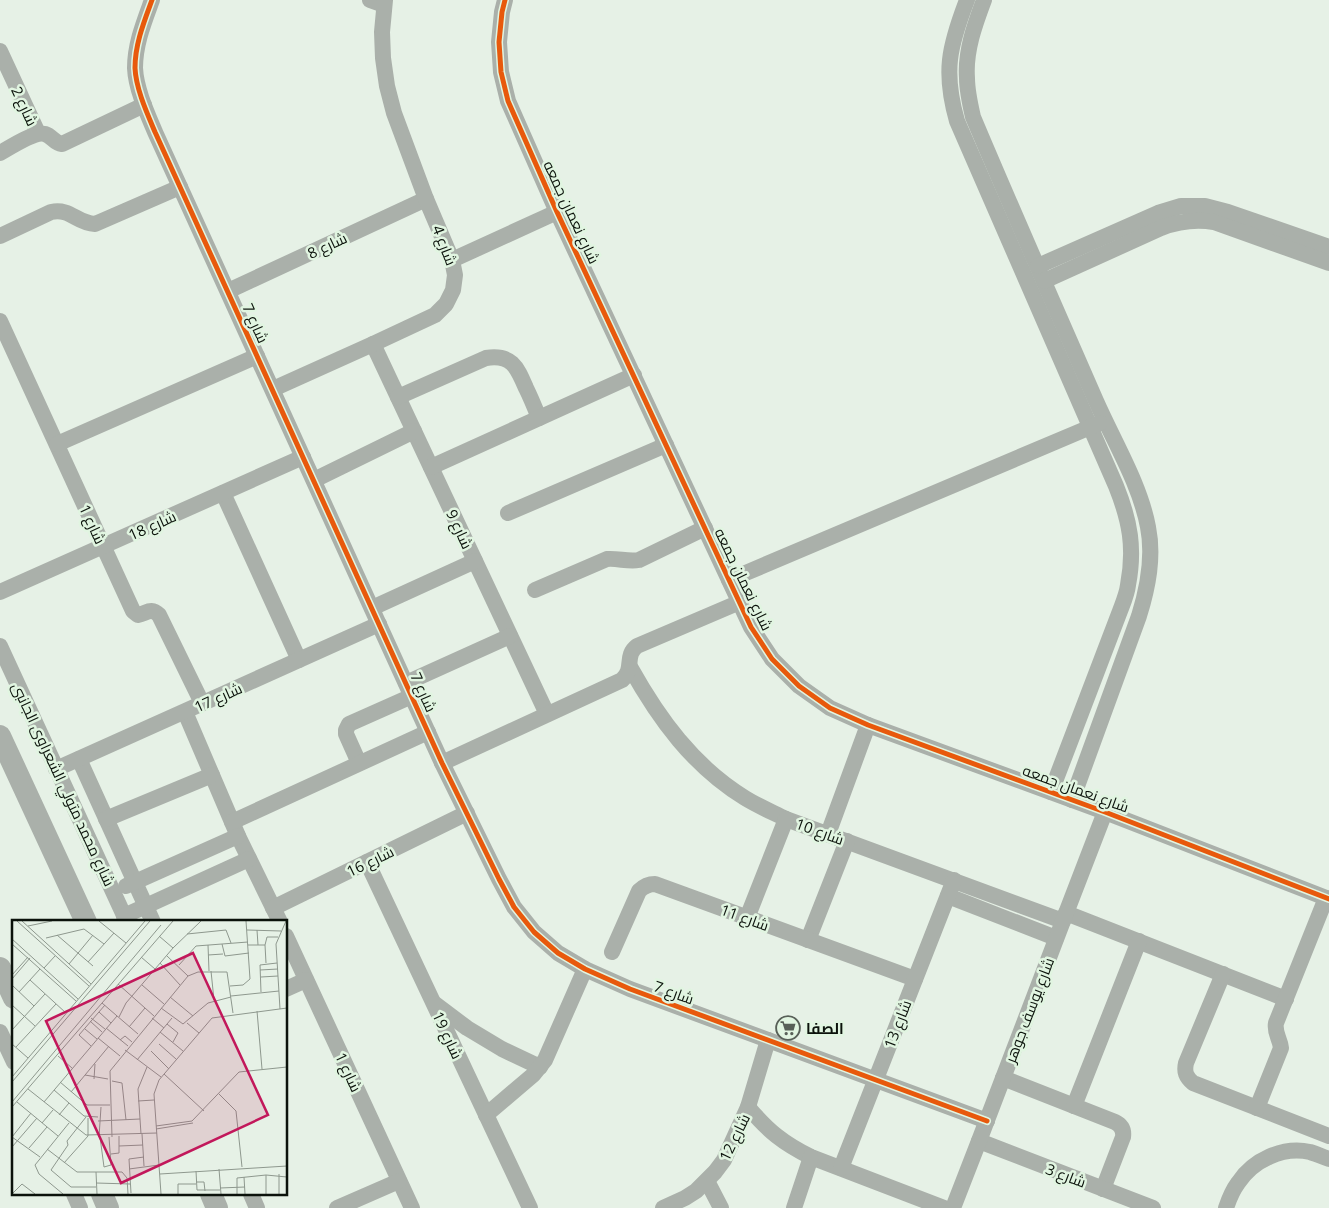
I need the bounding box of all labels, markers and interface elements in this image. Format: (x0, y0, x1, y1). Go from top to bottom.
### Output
street label: شارع 2 (5, 83, 43, 130)
street label: شارع نعمان جمعه (538, 157, 605, 268)
street label: شارع 4 (426, 222, 462, 269)
street label: شارع 8 (304, 227, 351, 265)
street label: شارع 7 (237, 300, 274, 347)
street label: شارع 1 (73, 501, 111, 548)
street label: شارع 18 (125, 506, 180, 546)
street label: شارع 9 (440, 506, 478, 553)
street label: شارع نعمان جمعه (709, 524, 777, 634)
street label: شارع 7 (405, 669, 442, 716)
street label: شارع 17 (191, 678, 246, 718)
street label: شارع محمد متولي الشعراوى الجانبى (5, 679, 120, 890)
street label: شارع نعمان جمعه (1019, 760, 1132, 818)
street label: شارع 10 (792, 813, 847, 851)
street label: شارع 16 (343, 841, 398, 883)
street label: شارع 11 (717, 899, 772, 937)
inset map (12, 920, 288, 1196)
street label: شارع يوسف جوهر (999, 955, 1060, 1067)
street label: شارع 7 (650, 976, 697, 1010)
street label: شارع 13 (879, 997, 917, 1052)
street label: شارع 19 (427, 1008, 468, 1063)
supermarket icon: الصفا (775, 1015, 801, 1041)
place label: الصفا (806, 1018, 844, 1038)
street label: شارع 1 (329, 1049, 367, 1096)
street label: شارع 12 (714, 1110, 756, 1165)
street label: شارع 3 (1042, 1158, 1089, 1194)

